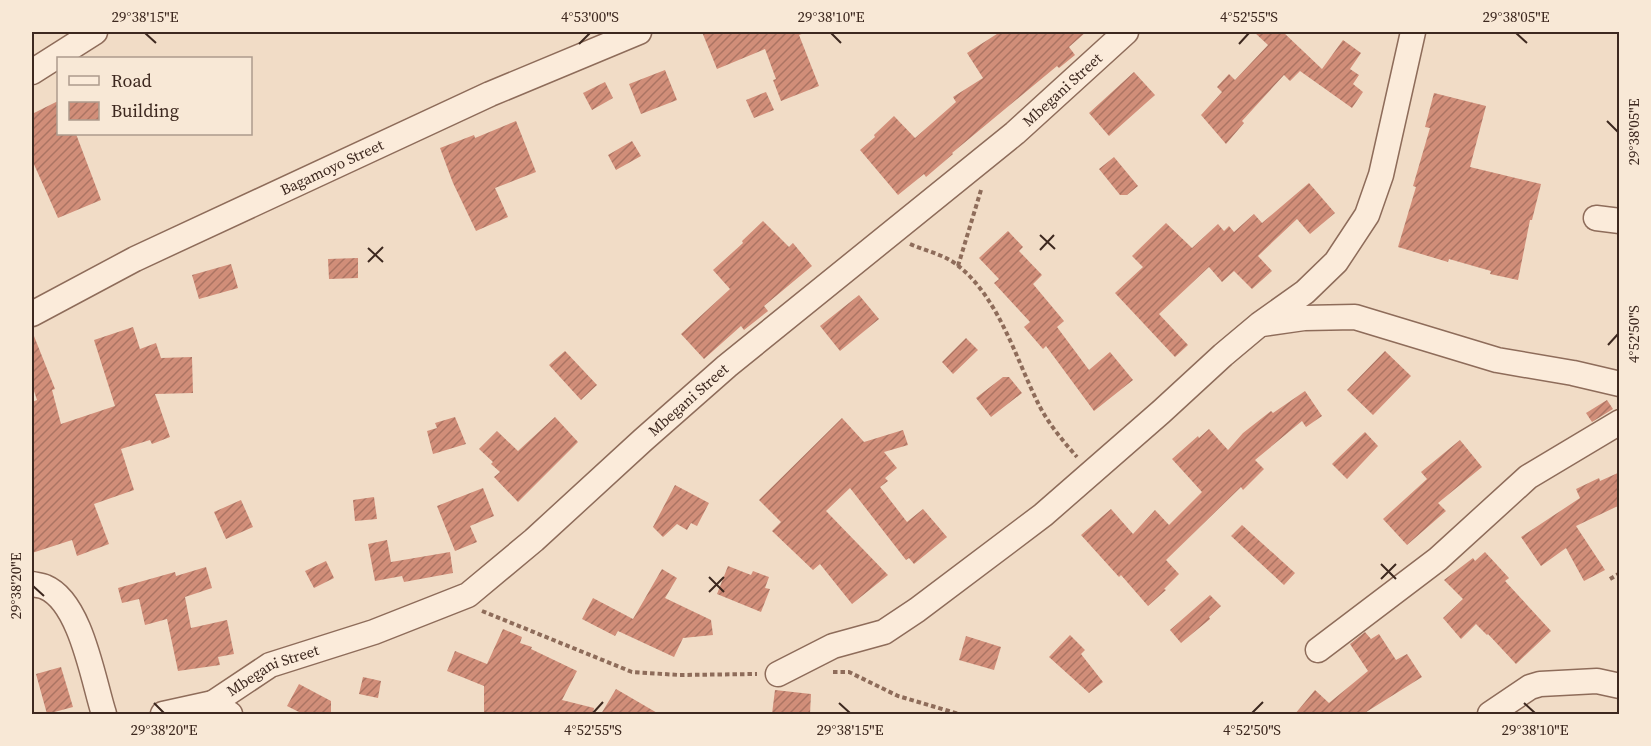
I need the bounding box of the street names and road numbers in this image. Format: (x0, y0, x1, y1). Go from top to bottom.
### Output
street label: Mbegani Street (1018, 48, 1107, 131)
street label: Bagamoyo Street (277, 134, 387, 200)
street label: Mbegani Street (643, 358, 733, 441)
street label: Mbegani Street (222, 639, 322, 701)

